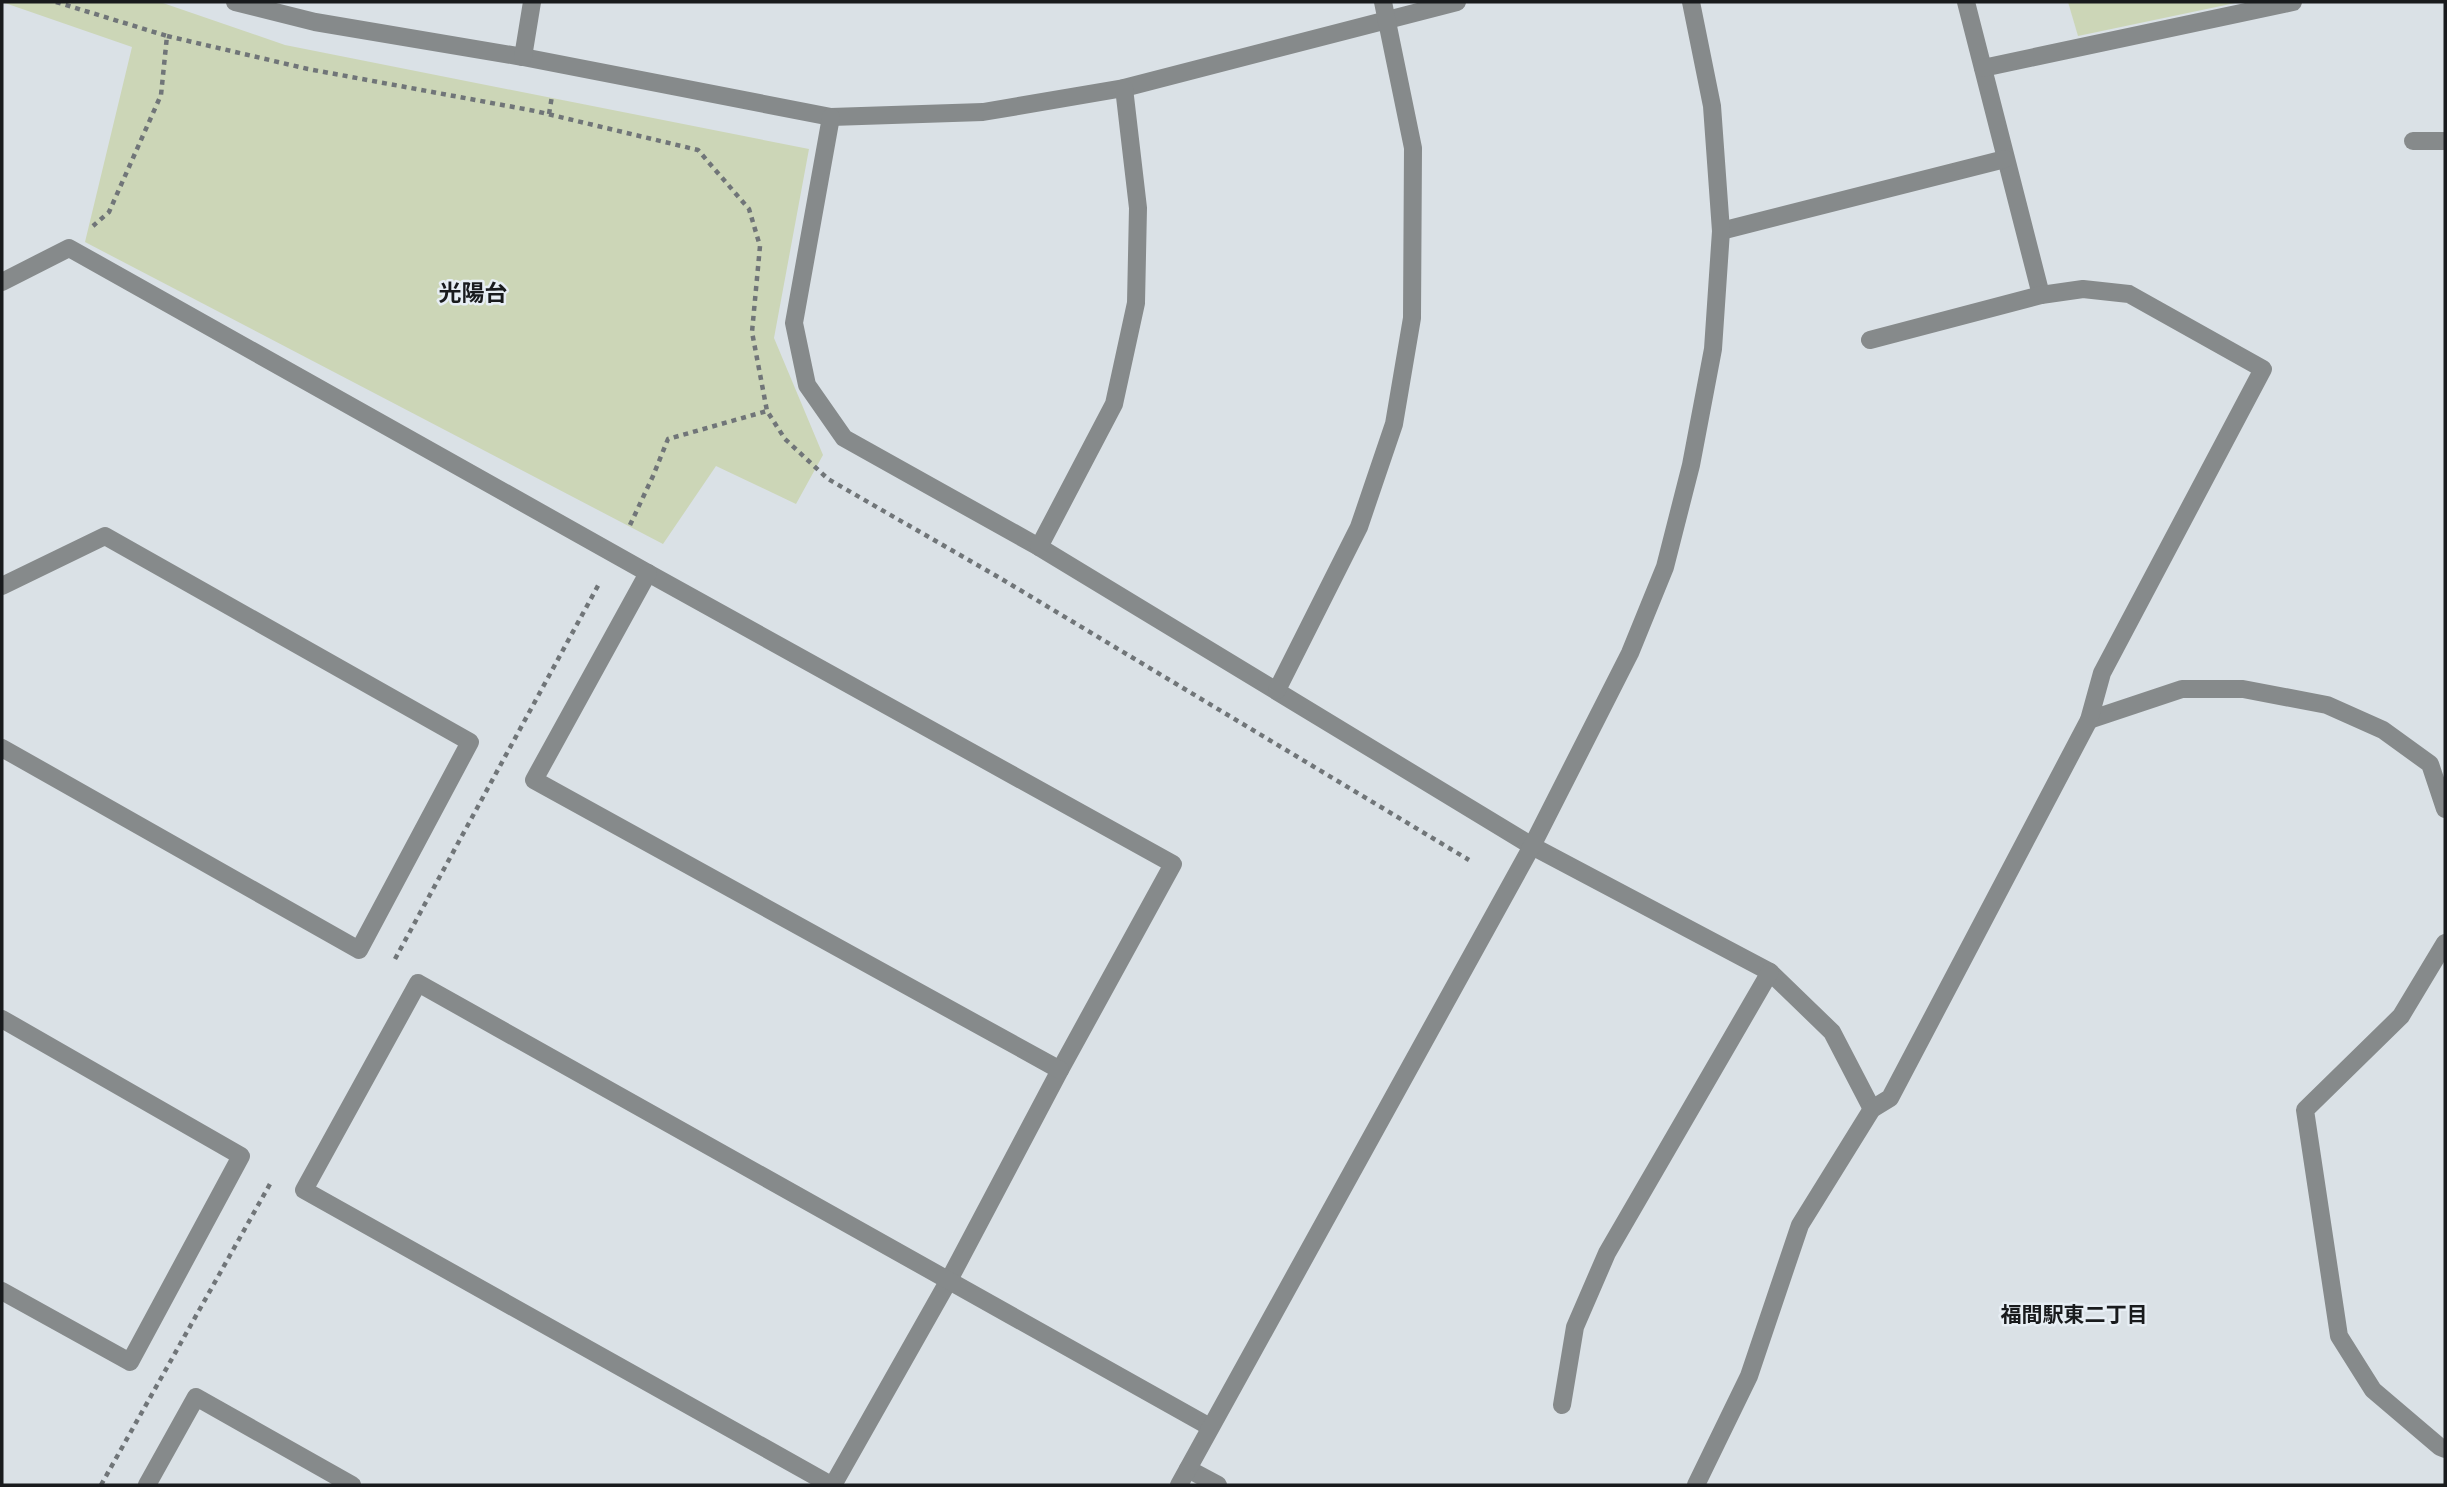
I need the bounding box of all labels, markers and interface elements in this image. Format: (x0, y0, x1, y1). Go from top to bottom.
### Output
district label: 光陽台 (439, 276, 508, 308)
district label: 福間駅東二丁目 (2001, 1300, 2148, 1328)

